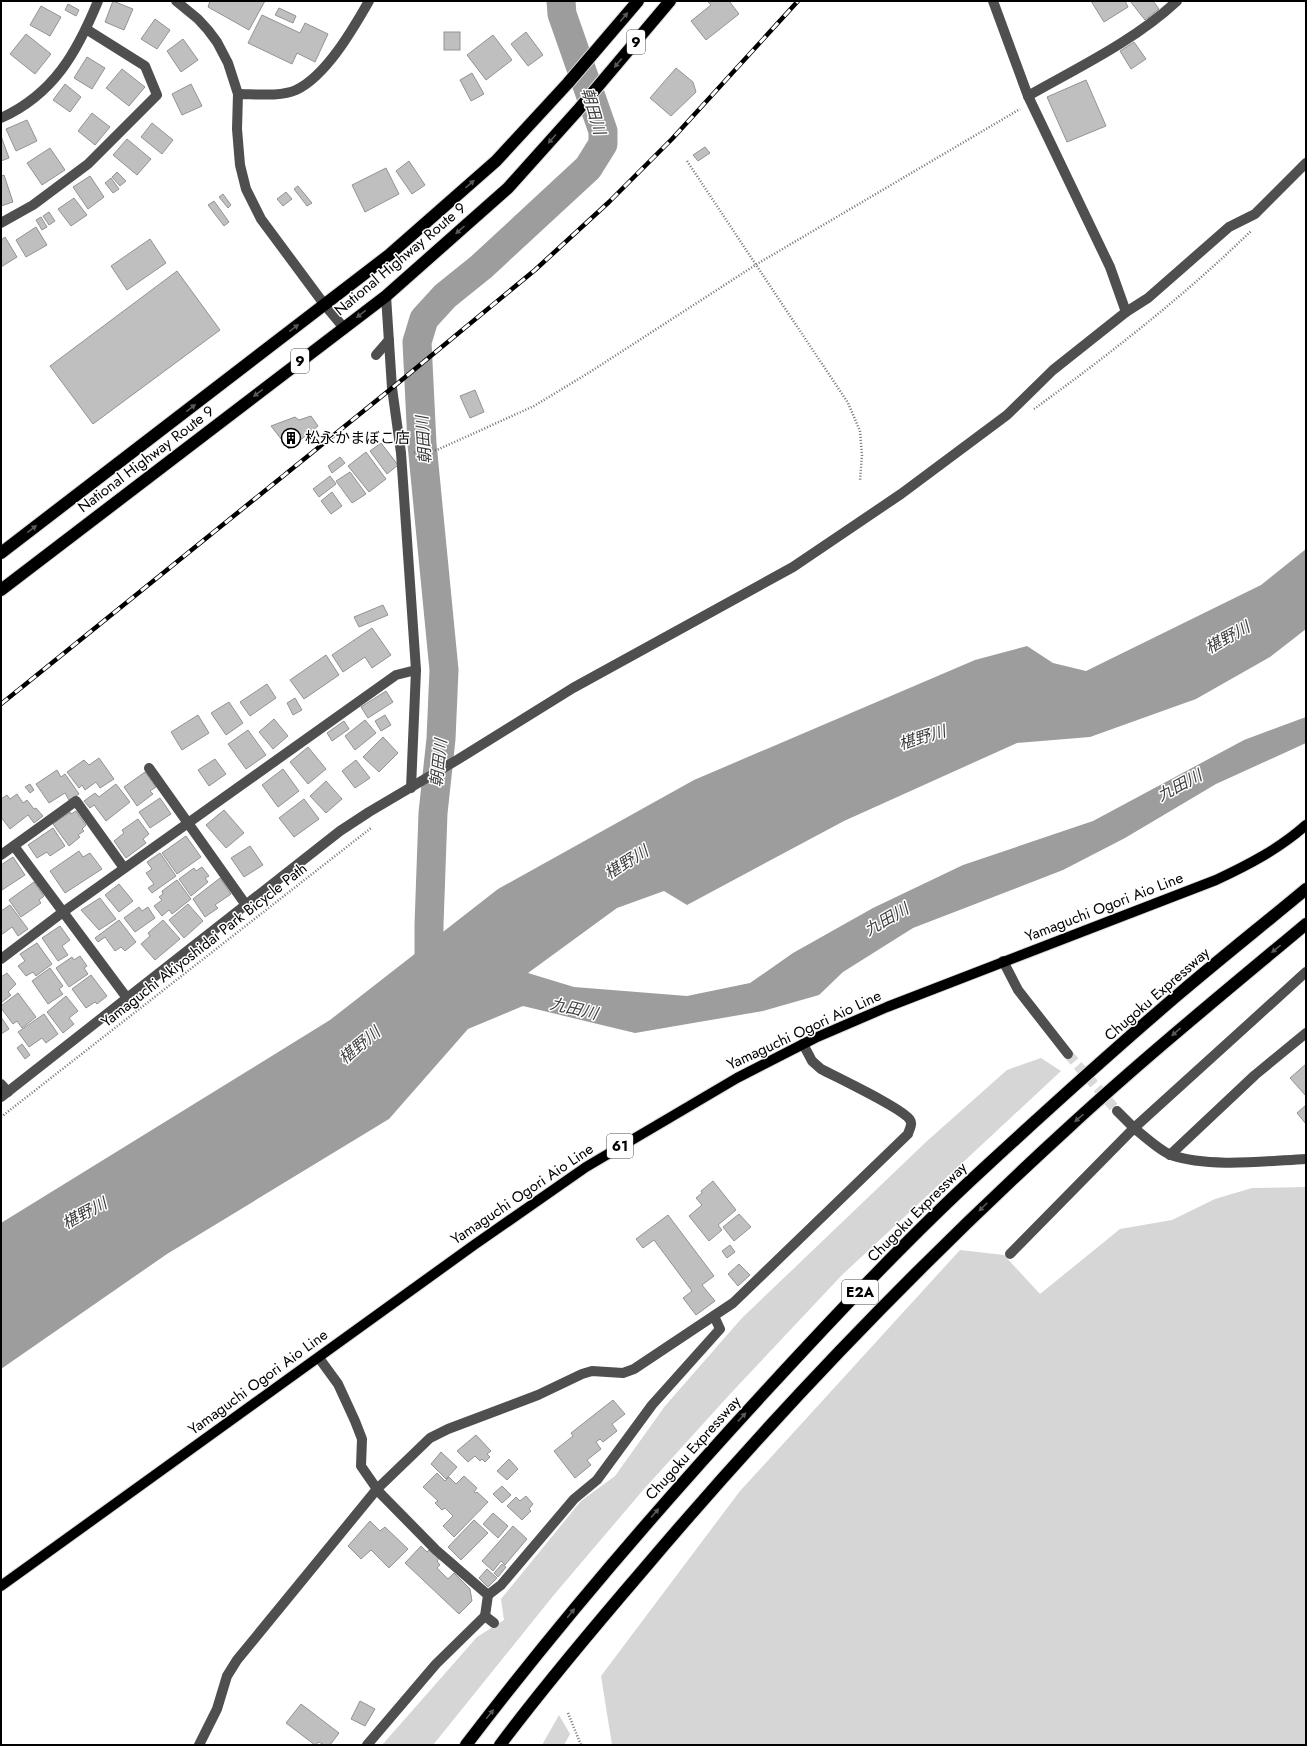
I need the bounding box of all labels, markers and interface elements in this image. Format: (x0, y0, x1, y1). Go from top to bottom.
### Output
one-way arrow (620, 12, 629, 22)
road number: 9 (627, 30, 645, 54)
one-way arrow (614, 58, 622, 69)
water label: 朝田川 (576, 85, 612, 139)
one-way arrow (548, 133, 557, 144)
one-way arrow (465, 179, 475, 188)
street label: National Highway Route 9 (329, 197, 471, 321)
one-way arrow (455, 225, 465, 235)
one-way arrow (356, 310, 367, 319)
one-way arrow (288, 324, 299, 332)
road number: 9 (291, 349, 309, 373)
one-way arrow (253, 389, 264, 398)
street label: National Highway Route 9 (73, 400, 219, 518)
one-way arrow (185, 404, 196, 412)
water label: 朝田川 (410, 413, 437, 465)
building icon: 松永かまぼこ店 (280, 427, 302, 449)
place label: 松永かまぼこ店 (305, 427, 410, 449)
one-way arrow (27, 526, 37, 534)
water label: 椹野川 (1201, 615, 1256, 659)
water label: 椹野川 (896, 719, 950, 755)
water label: 朝田川 (425, 736, 453, 788)
water label: 九田川 (1153, 763, 1208, 807)
water label: 椹野川 (600, 839, 654, 885)
street label: Yamaguchi Akiyoshidai Park Bicycle Path (96, 857, 312, 1033)
street label: Yamaguchi Ogori Aio Line (1022, 867, 1187, 947)
water label: 九田川 (860, 896, 915, 941)
street label: Chugoku Expressway (1099, 942, 1215, 1046)
one-way arrow (1271, 945, 1281, 954)
street label: Yamaguchi Ogori Aio Line (723, 984, 885, 1075)
water label: 九田川 (548, 992, 602, 1026)
water label: 椹野川 (334, 1020, 387, 1070)
one-way arrow (1171, 1028, 1181, 1037)
one-way arrow (1073, 1114, 1084, 1123)
road number: 61 (607, 1134, 633, 1158)
street label: Yamaguchi Ogori Aio Line (446, 1138, 598, 1250)
street label: Chugoku Expressway (862, 1157, 972, 1267)
water label: 椹野川 (58, 1191, 113, 1235)
one-way arrow (978, 1202, 988, 1212)
road number: E2A (842, 1280, 878, 1304)
street label: Yamaguchi Ogori Aio Line (184, 1324, 333, 1440)
street label: Chugoku Expressway (640, 1391, 746, 1505)
one-way arrow (737, 1412, 747, 1422)
one-way arrow (650, 1509, 659, 1518)
one-way arrow (567, 1607, 576, 1618)
one-way arrow (485, 1709, 494, 1719)

